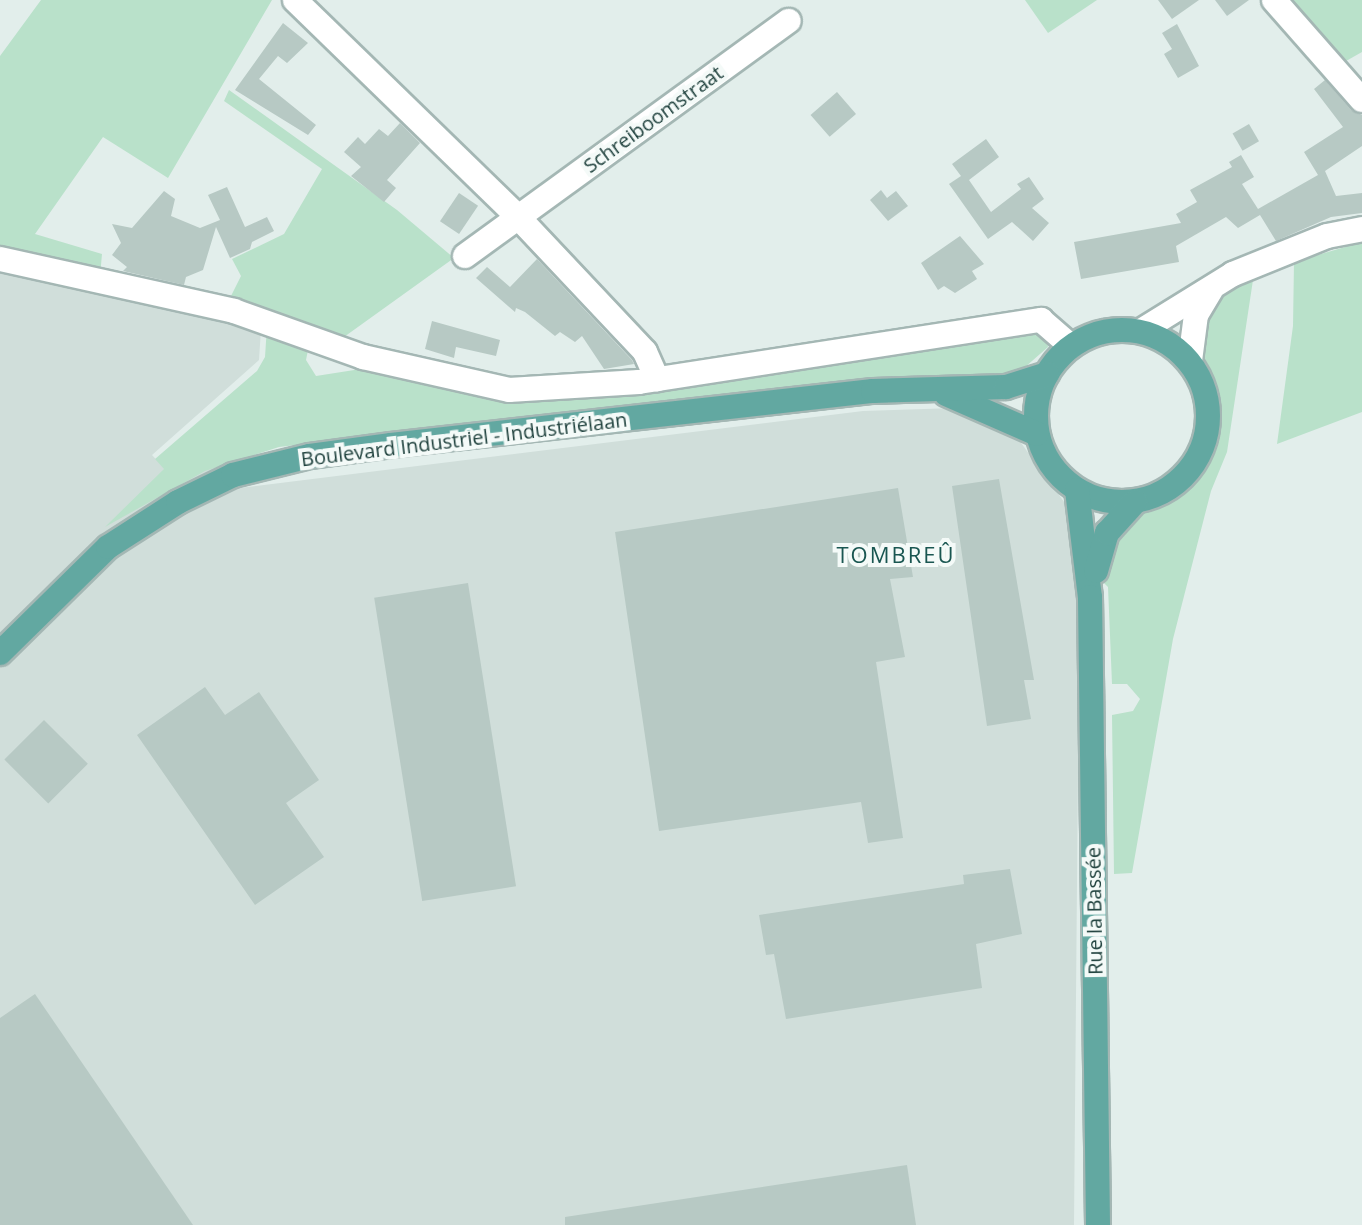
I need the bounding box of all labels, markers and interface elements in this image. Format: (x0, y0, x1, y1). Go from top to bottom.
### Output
street label: Schreiboomstraat (579, 60, 727, 178)
street label: Boulevard Industriel - Industriélaan (299, 407, 629, 471)
district label: TOMBREÛ (836, 542, 956, 568)
street label: Rue la Bassée (1081, 847, 1107, 975)

